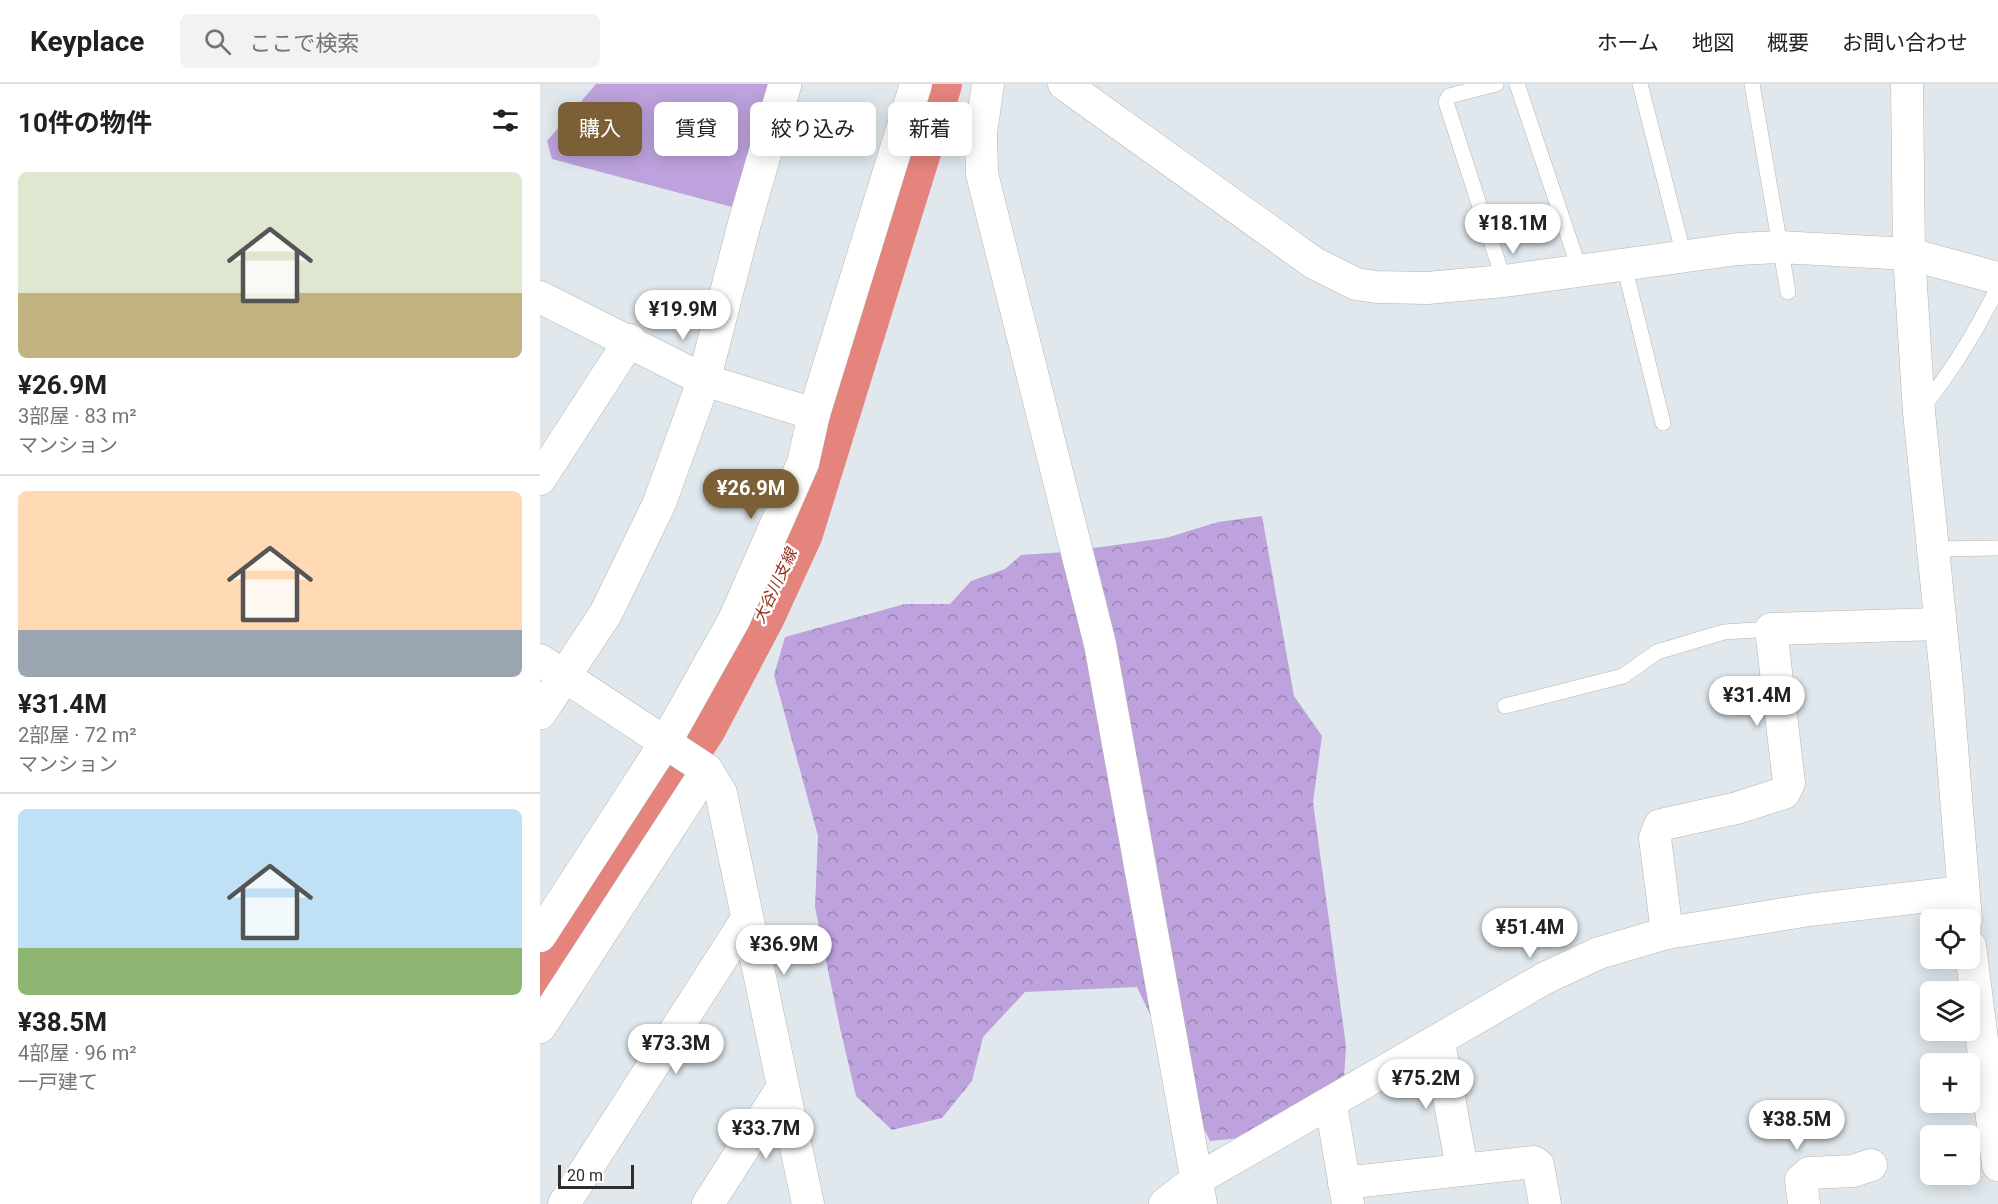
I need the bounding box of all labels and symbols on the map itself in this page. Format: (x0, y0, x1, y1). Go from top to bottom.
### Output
pin: ¥18.1M (1464, 204, 1562, 255)
pin: ¥19.9M (634, 290, 732, 341)
pin: ¥26.9M (702, 469, 800, 520)
water label: 大谷川支線 (749, 544, 801, 626)
pin: ¥31.4M (1708, 676, 1806, 727)
pin: ¥51.4M (1481, 908, 1579, 959)
pin: ¥36.9M (735, 925, 833, 976)
pin: ¥73.3M (627, 1024, 725, 1075)
pin: ¥75.2M (1377, 1059, 1475, 1110)
pin: ¥38.5M (1748, 1100, 1846, 1151)
pin: ¥33.7M (717, 1109, 815, 1160)
scale bar (558, 1162, 634, 1190)

